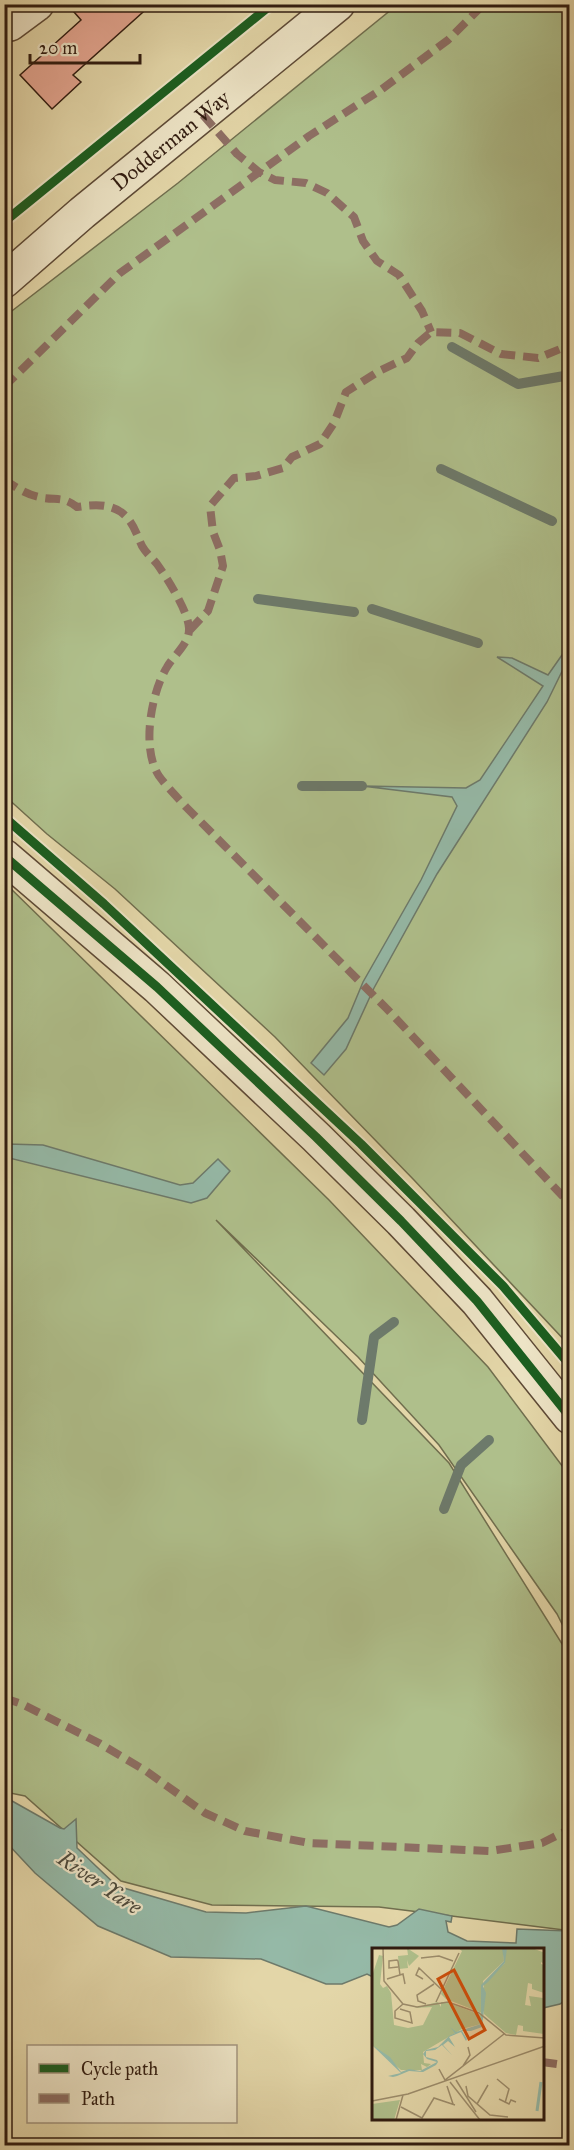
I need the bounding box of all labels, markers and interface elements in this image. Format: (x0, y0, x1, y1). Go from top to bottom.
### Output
scale bar (30, 27, 140, 65)
text: 20 m (39, 37, 77, 59)
street label: Dodderman Way (106, 84, 236, 196)
water label: River Yare (52, 1844, 147, 1921)
inset map (372, 1948, 544, 2120)
legend (27, 2045, 237, 2123)
text: Cycle path (81, 2058, 158, 2080)
text: Path (81, 2088, 115, 2110)

